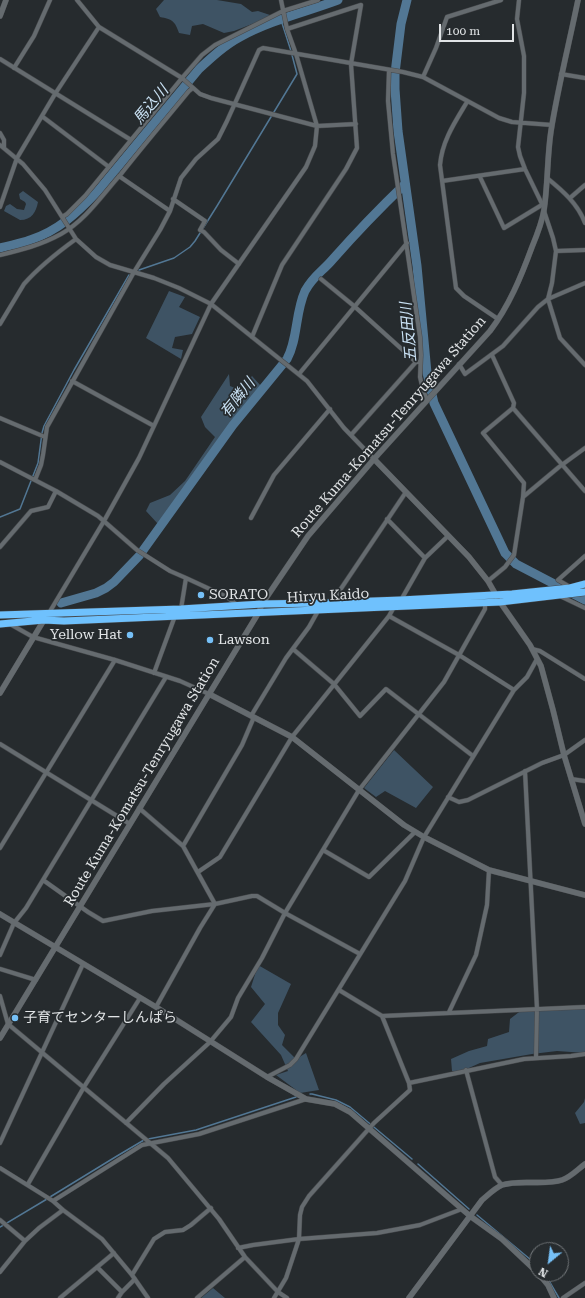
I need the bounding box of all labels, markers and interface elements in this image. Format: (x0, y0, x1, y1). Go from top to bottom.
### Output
scale bar (441, 16, 516, 42)
text: 100 m (446, 24, 480, 38)
water label: 馬込川 (130, 82, 172, 128)
water label: 五反田川 (397, 301, 421, 363)
street label: Route Kuma-Komatsu-Tenryugawa Station (288, 313, 490, 541)
water label: 有隣川 (217, 375, 259, 421)
street label: Hiryu Kaido (286, 585, 370, 607)
place label: SORATO (209, 587, 268, 603)
marker: SORATO (196, 590, 206, 600)
place label: Yellow Hat (50, 627, 122, 643)
marker: Yellow Hat (125, 630, 135, 640)
place label: Lawson (218, 632, 270, 648)
marker: Lawson (205, 635, 215, 645)
street label: Route Kuma-Komatsu-Tenryugawa Station (61, 654, 223, 910)
place label: 子育てセンターしんぱら (23, 1010, 177, 1026)
marker: 子育てセンターしんぱら (10, 1013, 20, 1023)
north arrow (529, 1242, 569, 1282)
text: N (537, 1264, 550, 1280)

